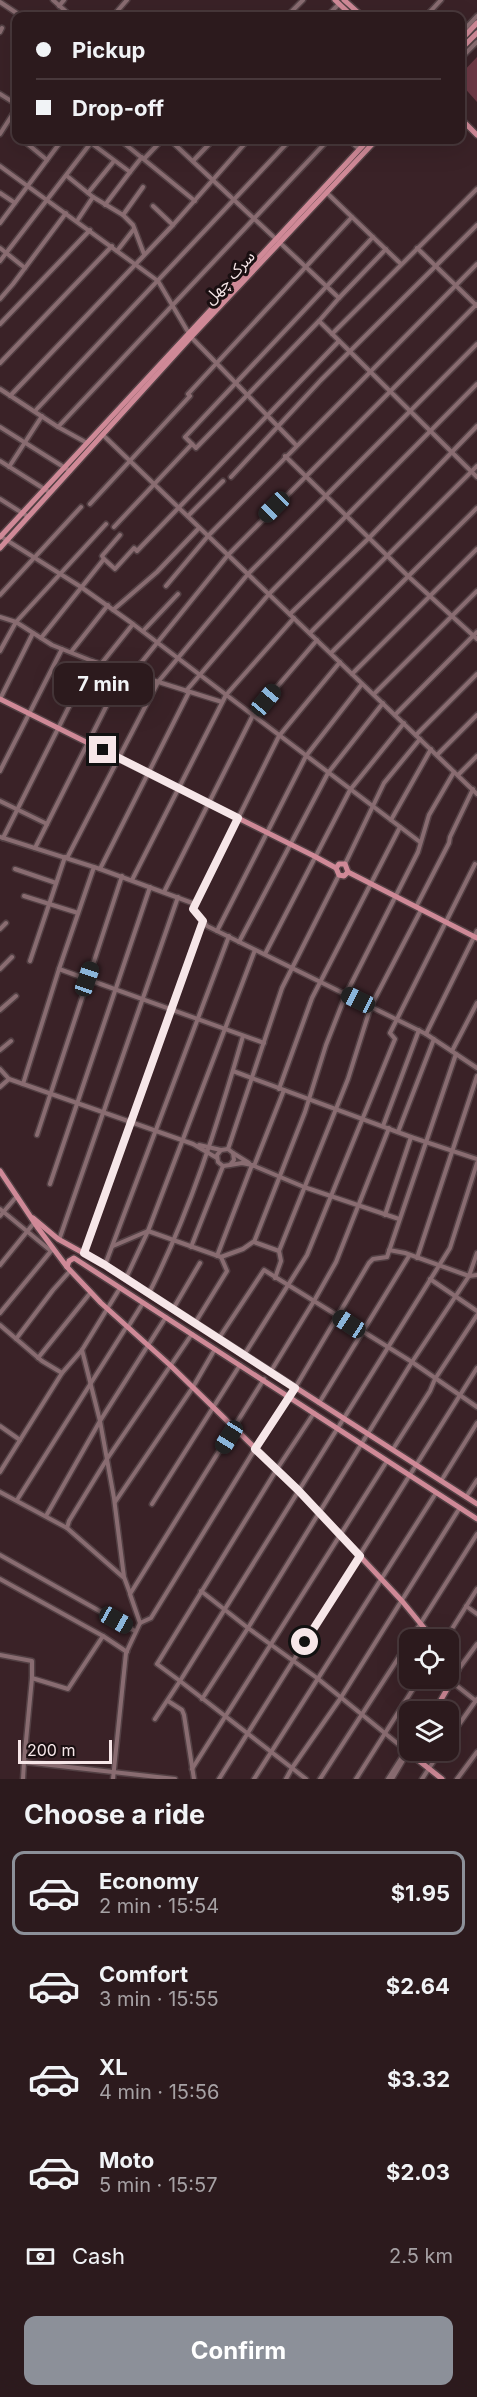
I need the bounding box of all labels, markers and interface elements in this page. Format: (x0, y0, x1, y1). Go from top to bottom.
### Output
text: Pickup (72, 37, 146, 63)
text: Drop-off (72, 95, 164, 121)
street label: سرک چهل (199, 246, 260, 309)
car (255, 488, 293, 526)
callout: 7 min (54, 663, 152, 705)
text: 7 min (77, 672, 130, 696)
car (248, 680, 284, 720)
route end (89, 736, 116, 763)
car (73, 959, 101, 999)
car (338, 984, 378, 1016)
car (329, 1307, 369, 1341)
car (212, 1417, 246, 1457)
car (96, 1603, 136, 1637)
route start (291, 1628, 318, 1655)
map controls (399, 1629, 459, 1761)
button: locate (399, 1629, 459, 1689)
button: layers (399, 1701, 459, 1761)
scale bar (18, 1737, 112, 1764)
text: 200 m (27, 1740, 75, 1760)
text: Choose a ride (24, 1798, 205, 1831)
icon: car (27, 1866, 81, 1920)
text: Economy (99, 1868, 199, 1894)
text: $1.95 (391, 1880, 450, 1906)
text: 2 min · 15:54 (99, 1894, 219, 1918)
icon: car (27, 1959, 81, 2013)
text: Comfort (99, 1961, 188, 1987)
text: $2.64 (386, 1973, 450, 1999)
text: 3 min · 15:55 (99, 1987, 219, 2011)
icon: car (27, 2052, 81, 2106)
text: XL (99, 2054, 128, 2080)
text: $3.32 (387, 2066, 450, 2092)
text: 4 min · 15:56 (99, 2080, 219, 2104)
icon: car (27, 2145, 81, 2199)
text: Moto (99, 2147, 154, 2173)
text: $2.03 (386, 2159, 450, 2185)
text: 5 min · 15:57 (99, 2173, 218, 2197)
icon: cash (24, 2240, 57, 2273)
text: Cash (72, 2243, 125, 2269)
text: 2.5 km (389, 2244, 453, 2268)
button: Confirm (24, 2316, 453, 2385)

